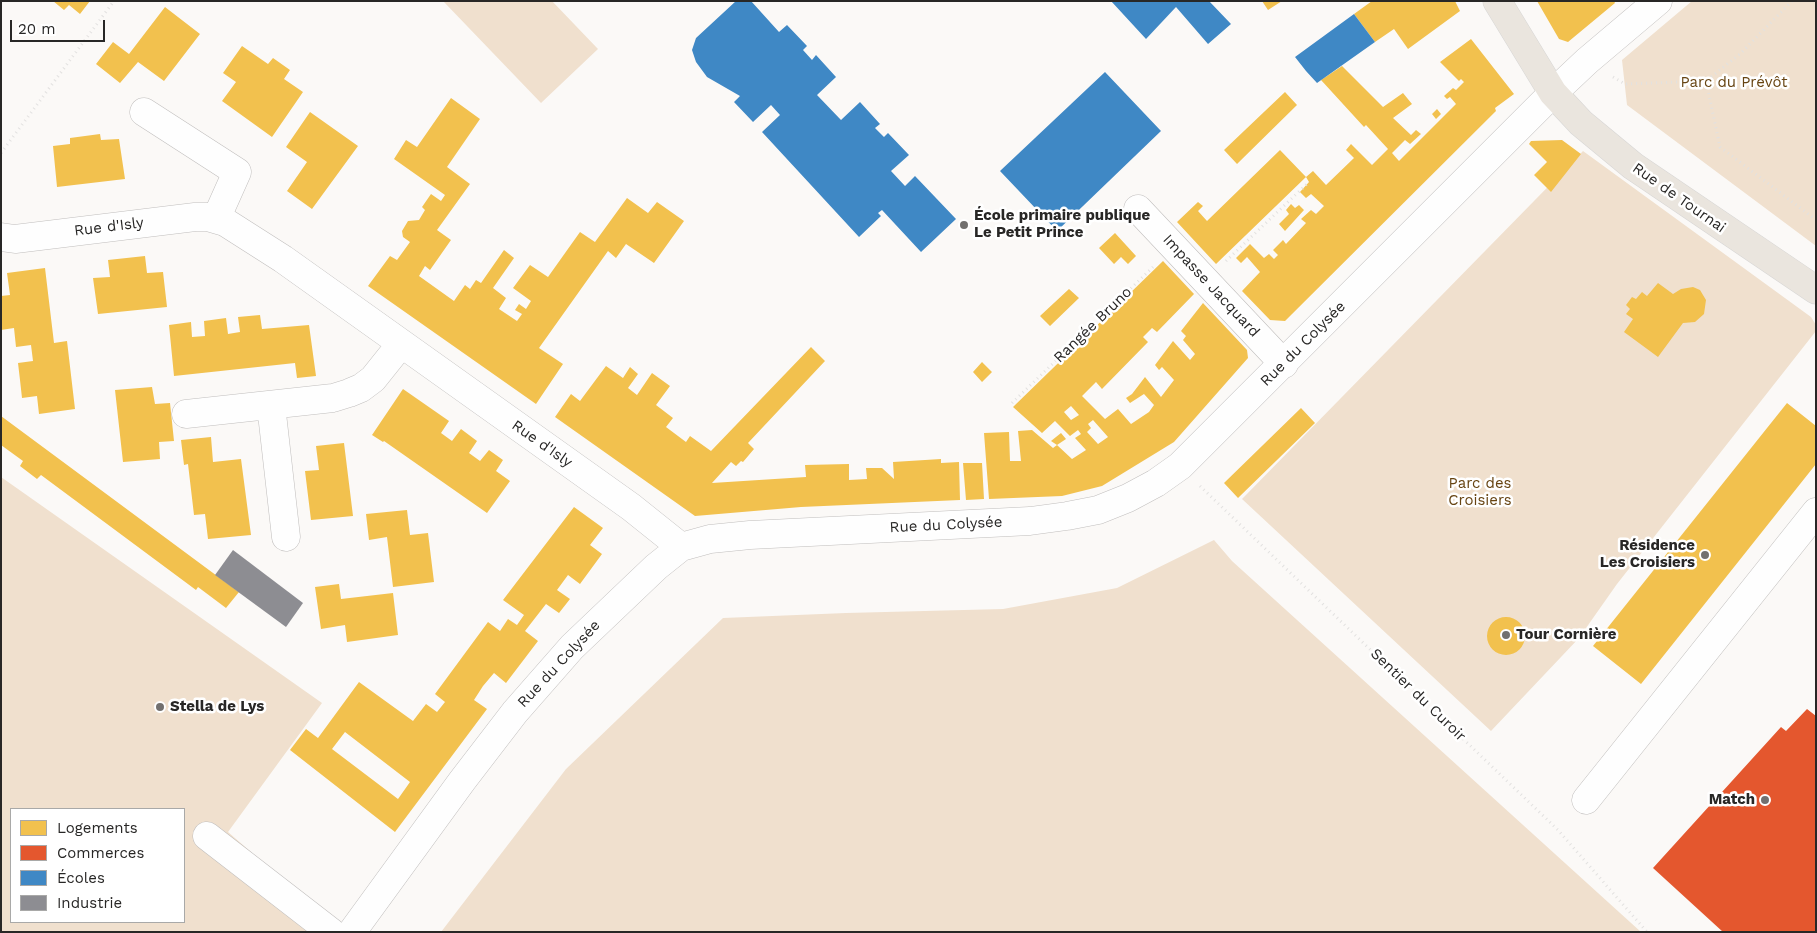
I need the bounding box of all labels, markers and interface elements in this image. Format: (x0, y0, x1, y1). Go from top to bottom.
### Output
scale bar (12, 10, 108, 42)
text: 20 m (18, 20, 56, 38)
park label: Parc du Prévôt (1680, 74, 1788, 92)
street label: Rue de Tournai (1629, 159, 1729, 237)
place label: École primaire publique Le Petit Prince (974, 207, 1150, 242)
street label: Rue d'Isly (73, 214, 145, 240)
marker: École primaire publique Le Petit Prince (958, 219, 970, 231)
street label: Impasse Jacquard (1159, 231, 1263, 341)
street label: Rangée Bruno (1050, 283, 1136, 367)
street label: Rue du Colysée (1257, 298, 1349, 390)
street label: Rue d'Isly (508, 417, 576, 471)
park label: Parc des Croisiers (1448, 475, 1512, 510)
street label: Rue du Colysée (889, 513, 1003, 537)
place label: Résidence Les Croisiers (1600, 537, 1695, 572)
marker: Résidence Les Croisiers (1699, 549, 1711, 561)
street label: Rue du Colysée (514, 617, 604, 711)
place label: Tour Cornière (1516, 626, 1616, 644)
marker: Tour Cornière (1500, 629, 1512, 641)
street label: Sentier du Curoir (1366, 645, 1470, 745)
place label: Stella de Lys (170, 698, 264, 716)
marker: Stella de Lys (154, 701, 166, 713)
place label: Match (1709, 791, 1755, 809)
marker: Match (1759, 794, 1771, 806)
legend (10, 808, 185, 923)
text: Logements (57, 819, 138, 837)
text: Commerces (57, 844, 144, 862)
text: Écoles (57, 869, 105, 887)
text: Industrie (57, 894, 122, 912)

